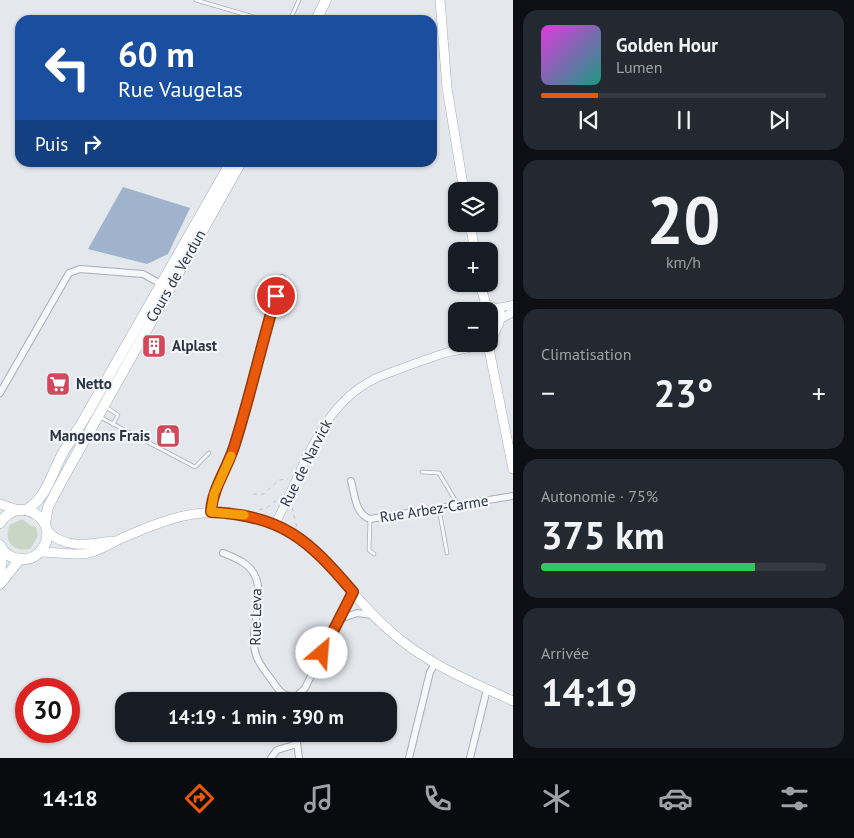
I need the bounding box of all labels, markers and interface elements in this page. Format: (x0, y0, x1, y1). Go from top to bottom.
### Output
text: 60 m (118, 31, 195, 77)
text: Golden Hour (616, 33, 718, 57)
icon: left (35, 35, 100, 100)
text: Lumen (616, 57, 662, 77)
text: Rue Vaugelas (118, 75, 243, 103)
icon: previous (575, 106, 603, 134)
icon: pause (670, 106, 698, 134)
icon: next (765, 106, 793, 134)
icon: right (78, 130, 106, 158)
text: Puis (35, 132, 68, 156)
text: 20 (647, 177, 720, 261)
map controls (448, 182, 498, 352)
button: layers (448, 182, 498, 232)
street label: Cours de Verdun (141, 226, 210, 325)
button: + (448, 242, 498, 292)
text: km/h (666, 252, 701, 272)
pin (255, 275, 297, 317)
icon: arrive (262, 282, 290, 310)
button: − (448, 302, 498, 352)
building icon: Alplast (141, 333, 167, 359)
place label: Alplast (172, 336, 218, 355)
text: Climatisation (541, 344, 631, 364)
text: 23° (654, 368, 713, 417)
supermarket icon: Netto (45, 371, 71, 397)
place label: Netto (76, 374, 112, 393)
text: − (541, 374, 555, 411)
text: + (812, 374, 826, 411)
street label: Rue de Narvick (275, 415, 336, 510)
shop icon: Mangeons Frais (155, 423, 181, 449)
place label: Mangeons Frais (50, 426, 150, 445)
text: Autonomie · 75% (541, 486, 658, 506)
street label: Rue Arbez-Carme (378, 491, 490, 526)
text: 375 km (541, 510, 665, 559)
street label: Rue Leva (246, 588, 265, 646)
position arrow (295, 626, 347, 678)
text: Arrivée (541, 643, 589, 663)
text: 14:19 (541, 667, 637, 716)
speed limit sign: 30 (15, 678, 80, 743)
text: 14:19 · 1 min · 390 m (168, 705, 344, 729)
icon: directions (182, 781, 217, 816)
icon: music (301, 781, 336, 816)
icon: phone (420, 781, 455, 816)
icon: climate (539, 781, 574, 816)
icon: car (658, 781, 693, 816)
icon: filters (777, 781, 812, 816)
text: 14:18 (42, 784, 98, 812)

